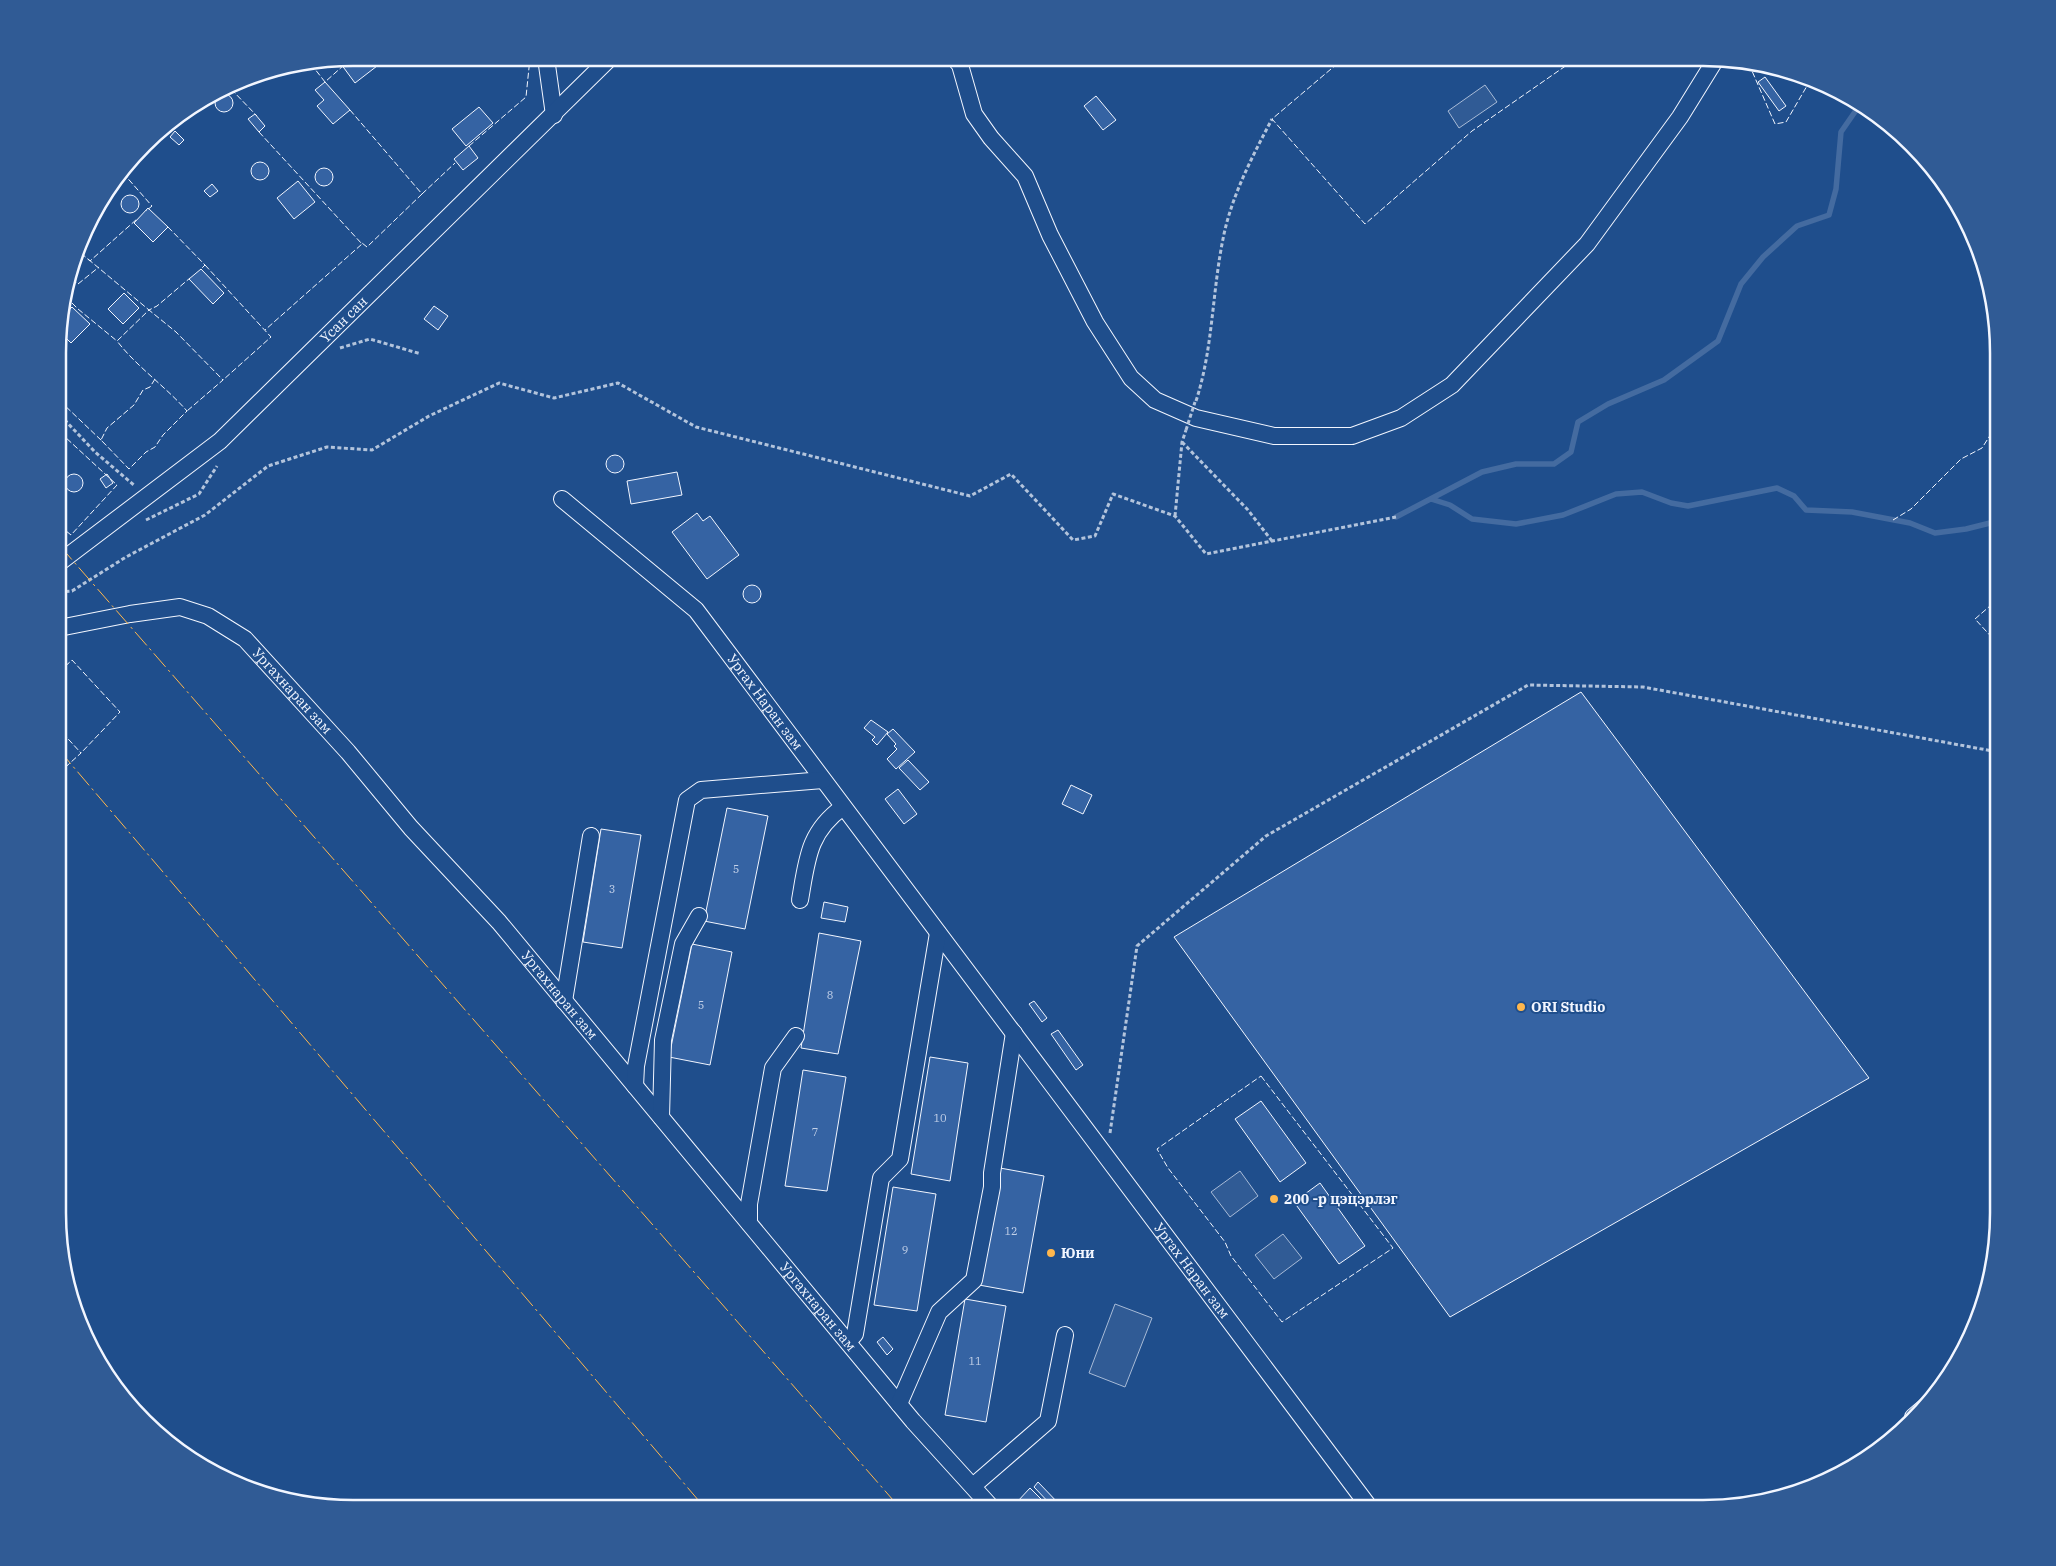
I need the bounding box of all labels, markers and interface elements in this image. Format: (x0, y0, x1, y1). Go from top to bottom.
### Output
street label: Үсан сан (316, 292, 371, 347)
street label: Ургахнаран зам (248, 644, 336, 738)
street label: Ургах Наран зам (723, 650, 807, 754)
house number: 5 (733, 862, 739, 876)
house number: 3 (609, 882, 615, 896)
street label: Ургахнаран зам (517, 947, 602, 1043)
house number: 8 (827, 988, 833, 1002)
house number: 5 (698, 998, 704, 1012)
place label: ORI Studio (1531, 998, 1605, 1016)
marker: ORI Studio (1515, 1001, 1527, 1013)
house number: 10 (933, 1111, 947, 1125)
house number: 7 (812, 1125, 818, 1139)
place label: 200 -р цэцэрлэг (1284, 1190, 1398, 1208)
marker: 200 -р цэцэрлэг (1268, 1193, 1280, 1205)
street label: Ургах Наран зам (1150, 1219, 1234, 1322)
house number: 12 (1004, 1224, 1018, 1238)
house number: 9 (902, 1243, 908, 1257)
place label: Юни (1061, 1244, 1095, 1262)
marker: Юни (1045, 1247, 1057, 1259)
street label: Ургахнаран зам (776, 1258, 860, 1355)
house number: 11 (968, 1354, 982, 1368)

